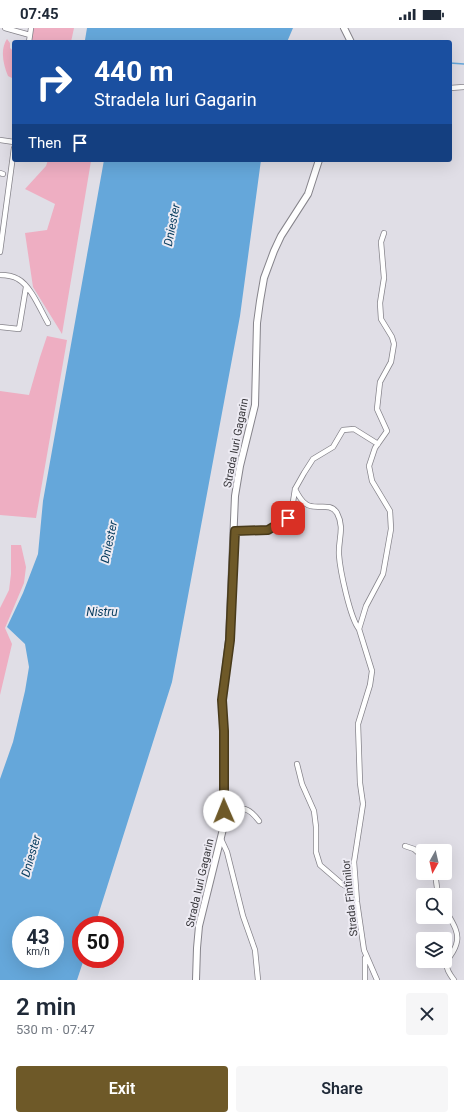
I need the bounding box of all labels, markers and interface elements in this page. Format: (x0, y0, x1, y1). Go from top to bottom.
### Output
text: 07:45 (20, 5, 59, 23)
text: 440 m (94, 55, 173, 88)
icon: right (28, 56, 80, 108)
text: Stradela Iuri Gagarin (94, 89, 257, 110)
icon: arrive (69, 132, 91, 154)
text: Then (28, 134, 61, 152)
water label: Dniester (161, 202, 183, 247)
street label: Strada Iuri Gagarin (221, 397, 251, 489)
pin (271, 501, 305, 535)
icon: arrive (277, 507, 299, 529)
water label: Dniester (98, 518, 121, 564)
water label: Nistru (86, 605, 118, 619)
position arrow (203, 790, 245, 832)
water label: Dniester (18, 832, 44, 879)
street label: Strada Iuri Gagarin (183, 837, 217, 929)
north arrow (416, 844, 452, 880)
map controls (416, 844, 452, 968)
street label: Strada Fîntînilor (339, 859, 360, 937)
button: search (416, 888, 452, 924)
speed limit sign: 50 (72, 916, 124, 968)
text: 43 (27, 925, 49, 949)
button: layers (416, 932, 452, 968)
text: km/h (26, 946, 50, 957)
text: 2 min (16, 993, 76, 1021)
button: close (406, 993, 448, 1035)
text: 530 m · 07:47 (16, 1022, 95, 1037)
button: Exit (16, 1066, 228, 1112)
button: Share (236, 1066, 448, 1112)

